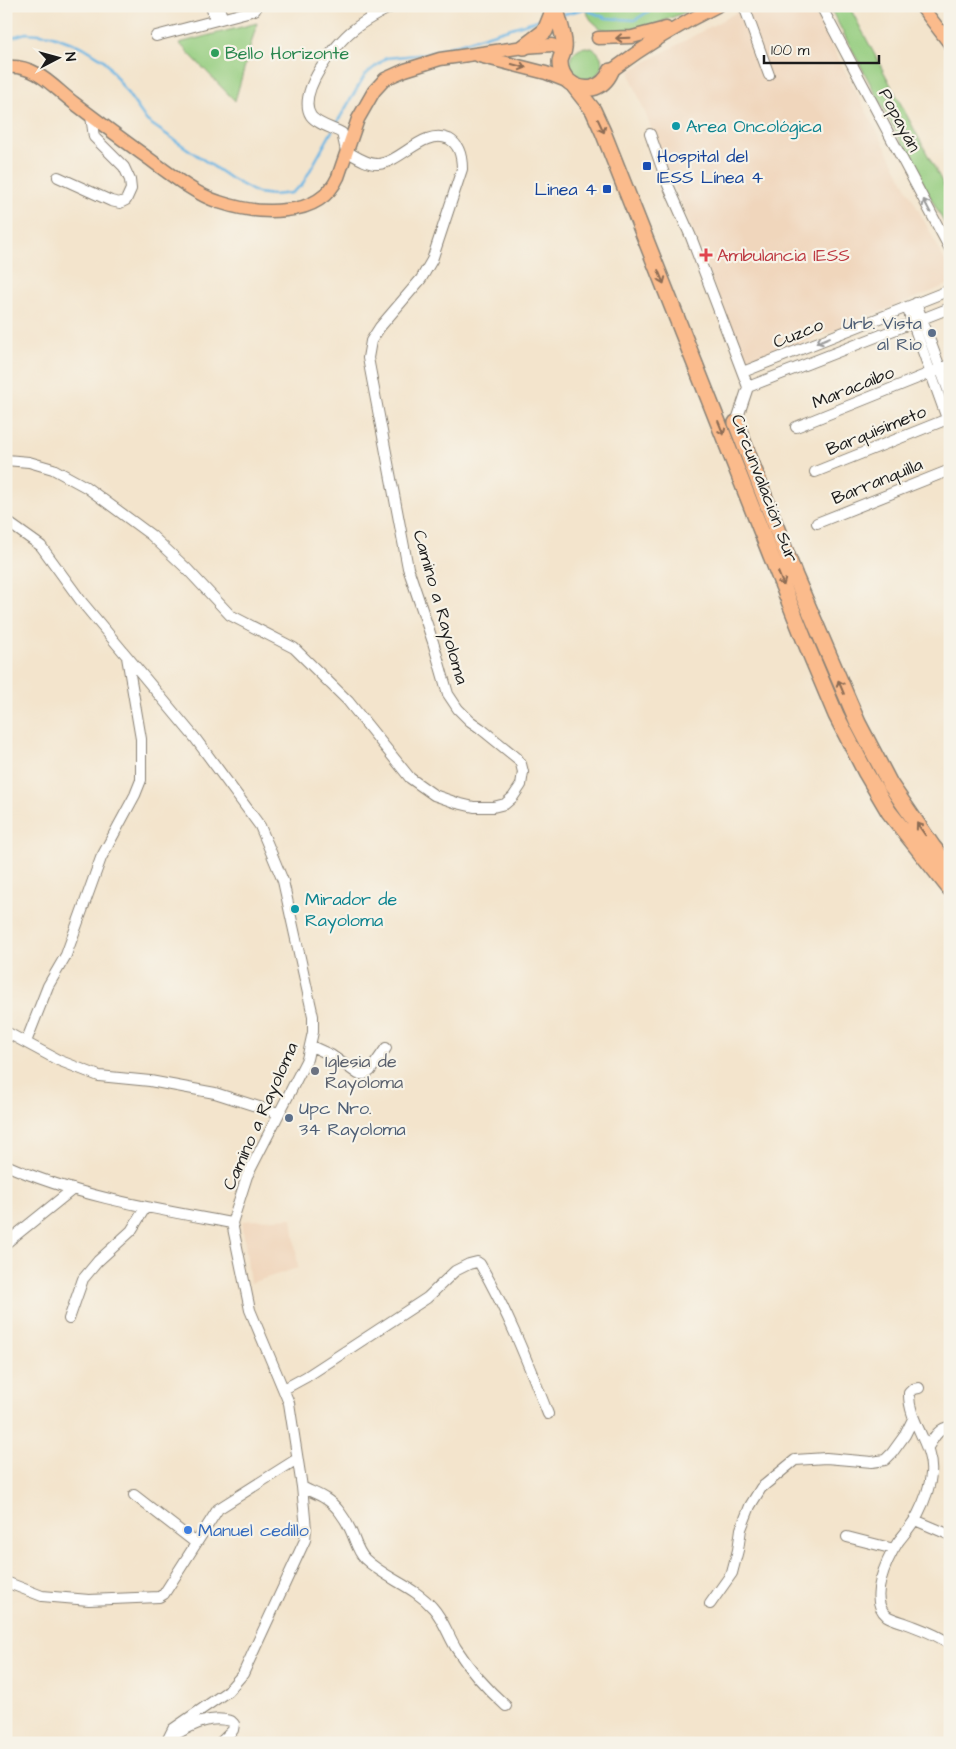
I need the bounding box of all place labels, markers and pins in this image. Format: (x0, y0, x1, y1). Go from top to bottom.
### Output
place label: Bello Horizonte (225, 41, 350, 66)
marker: Bello Horizonte (209, 47, 221, 59)
place label: Area Oncológica (686, 114, 822, 140)
marker: Area Oncológica (670, 120, 682, 132)
place label: Hospital del IESS Línea 4 (657, 144, 763, 190)
marker: Hospital del IESS Línea 4 (641, 160, 653, 172)
place label: Linea 4 (534, 177, 597, 202)
marker: Linea 4 (601, 183, 613, 195)
place label: Ambulancia IESS (717, 243, 850, 268)
marker: Ambulancia IESS (699, 248, 713, 262)
place label: Urb. Vista al Rio (843, 311, 922, 357)
marker: Urb. Vista al Rio (926, 327, 938, 339)
place label: Mirador de Rayoloma (305, 887, 397, 934)
marker: Mirador de Rayoloma (289, 903, 301, 915)
place label: Iglesia de Rayoloma (325, 1049, 403, 1096)
marker: Iglesia de Rayoloma (309, 1065, 321, 1077)
place label: Upc Nro. 34 Rayoloma (299, 1096, 406, 1143)
marker: Upc Nro. 34 Rayoloma (283, 1112, 295, 1124)
place label: Manuel cedillo (198, 1518, 309, 1543)
marker: Manuel cedillo (182, 1524, 194, 1536)

